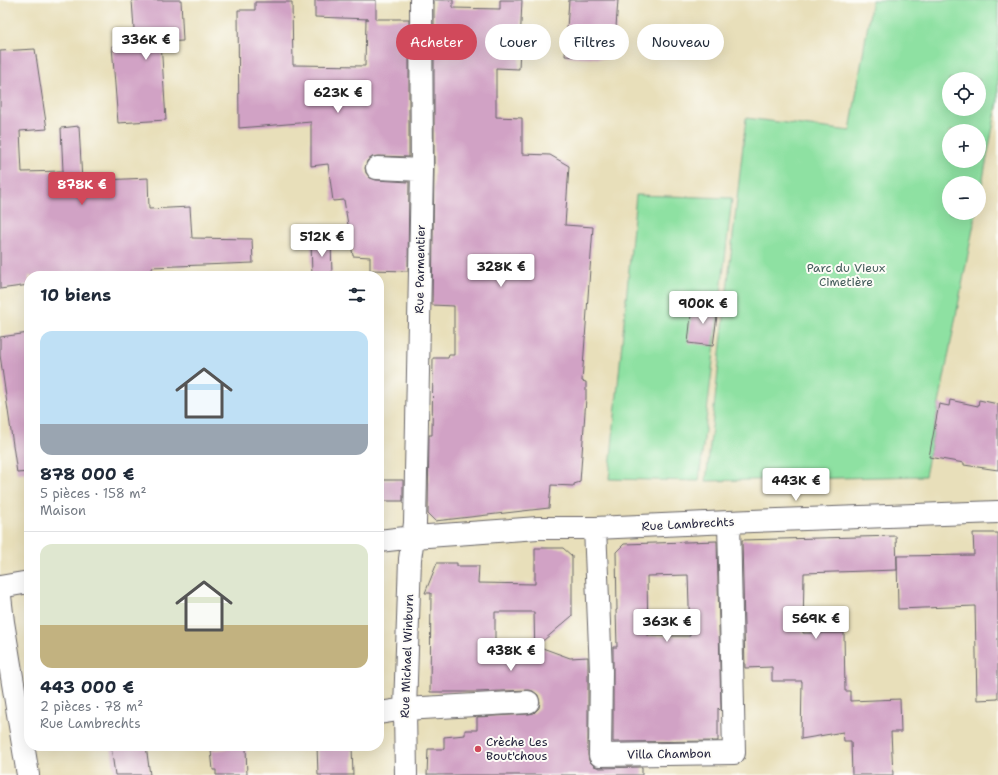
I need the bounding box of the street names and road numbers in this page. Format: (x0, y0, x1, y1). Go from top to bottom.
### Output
street label: Rue Parmentier (411, 224, 429, 314)
street label: Rue Lambrechts (641, 514, 735, 534)
street label: Rue Michael Winburn (397, 594, 417, 718)
street label: Villa Chambon (627, 745, 711, 763)

